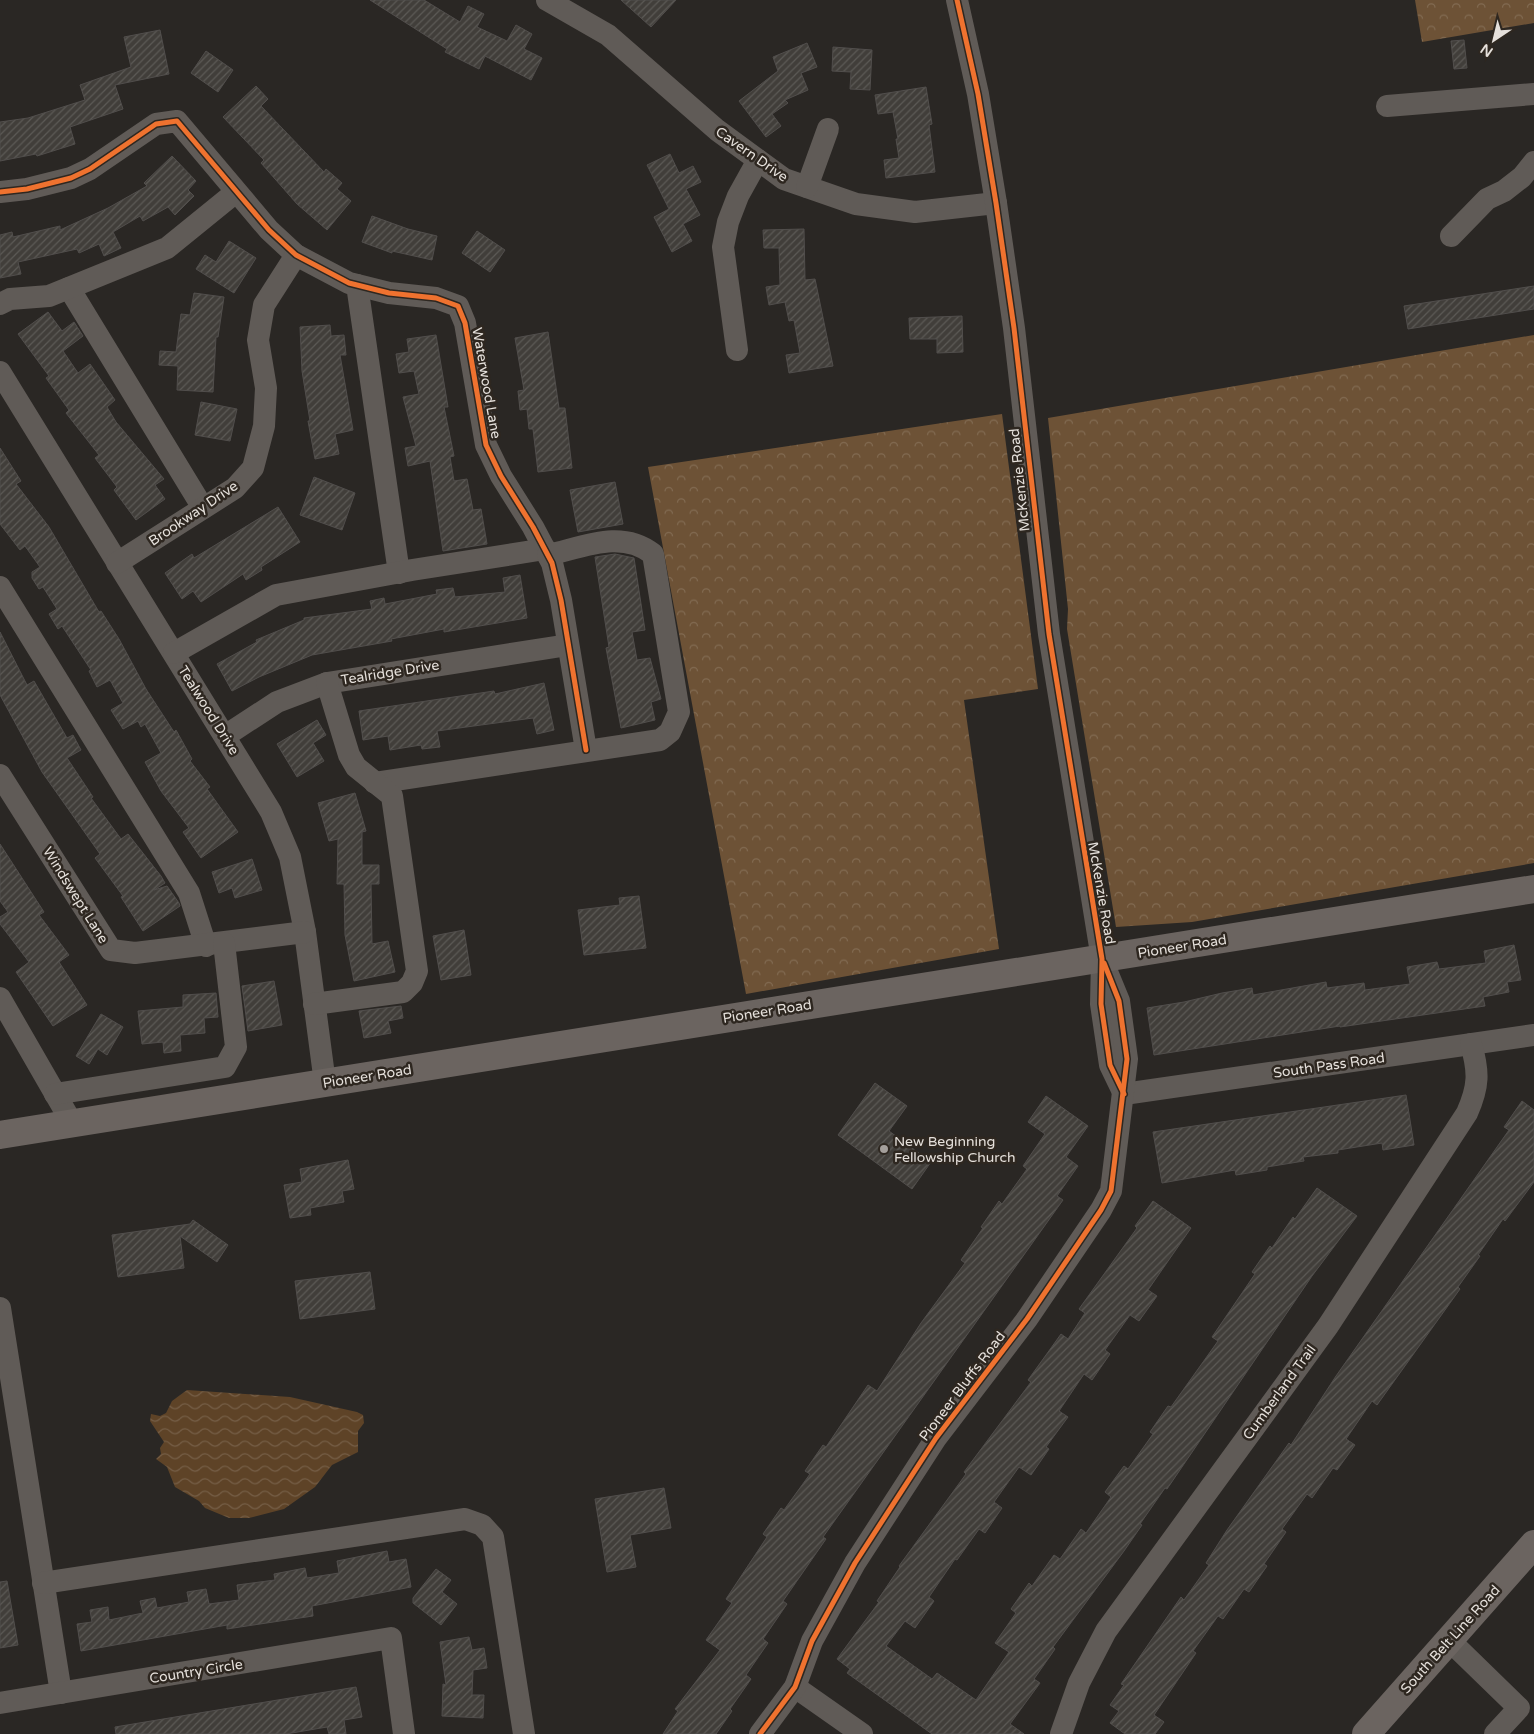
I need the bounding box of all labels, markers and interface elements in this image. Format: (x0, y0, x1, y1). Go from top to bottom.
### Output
north arrow (1469, 15, 1519, 65)
text: N (1477, 40, 1496, 60)
street label: Cavern Drive (712, 123, 791, 186)
street label: Waterwood Lane (468, 326, 505, 440)
street label: McKenzie Road (1006, 427, 1033, 532)
street label: Brookway Drive (146, 477, 241, 549)
street label: Tealridge Drive (340, 656, 441, 689)
street label: Tealwood Drive (174, 663, 243, 758)
street label: McKenzie Road (1084, 840, 1119, 946)
street label: Windswept Lane (39, 844, 112, 947)
street label: Pioneer Road (1136, 931, 1228, 962)
street label: Pioneer Road (721, 996, 813, 1027)
street label: South Pass Road (1272, 1049, 1386, 1082)
street label: Pioneer Road (321, 1061, 413, 1092)
place label: New Beginning Fellowship Church (894, 1133, 1015, 1166)
marker: New Beginning Fellowship Church (878, 1143, 890, 1155)
street label: Pioneer Bluffs Road (916, 1328, 1009, 1444)
street label: Cumberland Trail (1239, 1341, 1320, 1443)
street label: South Belt Line Road (1397, 1582, 1504, 1697)
street label: Country Circle (148, 1656, 244, 1687)

